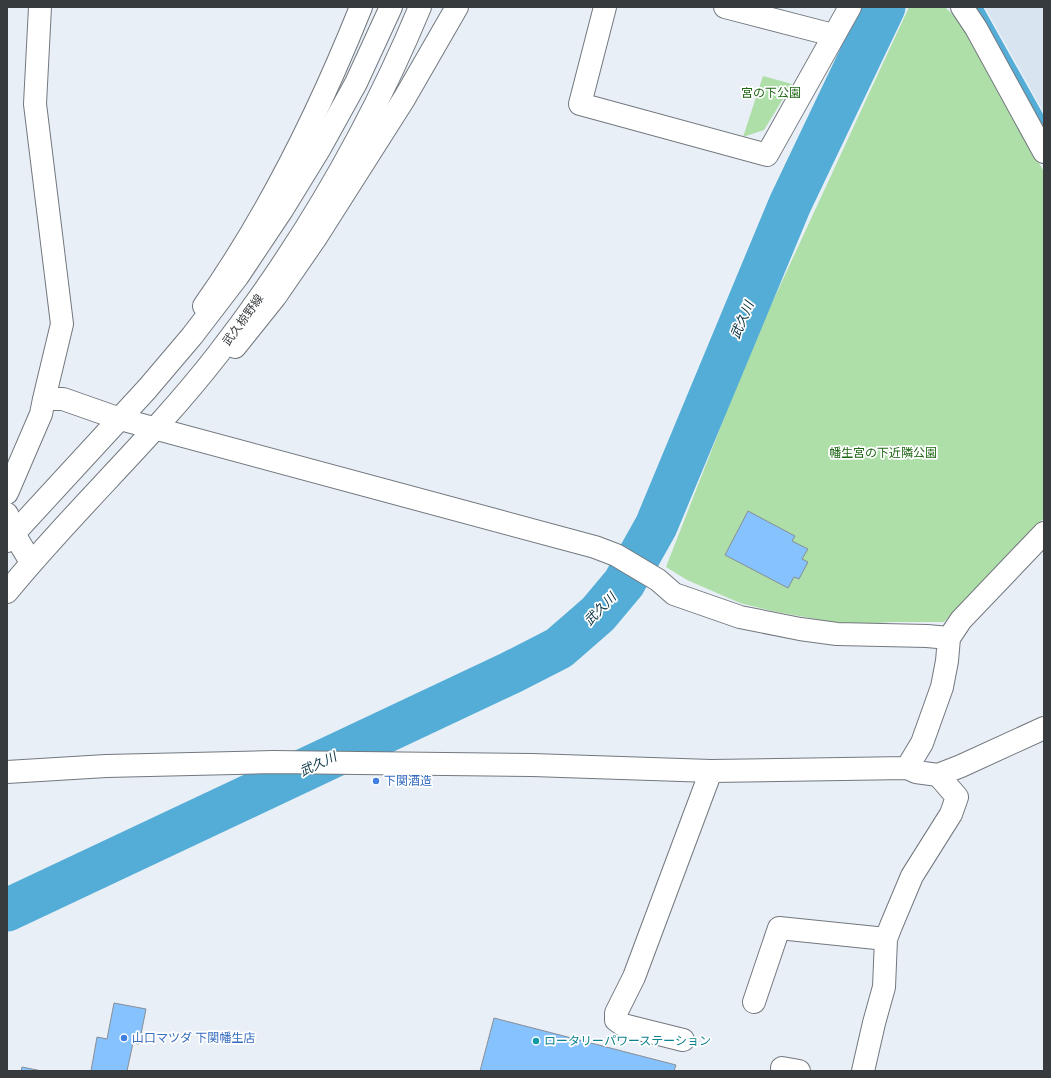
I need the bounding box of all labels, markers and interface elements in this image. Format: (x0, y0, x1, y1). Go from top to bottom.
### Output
park label: 宮の下公園 (741, 86, 801, 100)
street label: 武久椋野線 (220, 292, 266, 348)
water label: 武久川 (727, 297, 757, 341)
park label: 幡生宮の下近隣公園 (829, 446, 937, 460)
water label: 武久川 (581, 588, 620, 628)
water label: 武久川 (297, 748, 341, 779)
place label: 下関酒造 (384, 774, 432, 788)
marker: 下関酒造 (371, 776, 381, 786)
place label: 山口マツダ 下関幡生店 (132, 1031, 255, 1045)
marker: 山口マツダ 下関幡生店 (119, 1033, 129, 1043)
place label: ロータリーパワーステーション (544, 1034, 711, 1048)
marker: ロータリーパワーステーション (531, 1036, 541, 1046)

